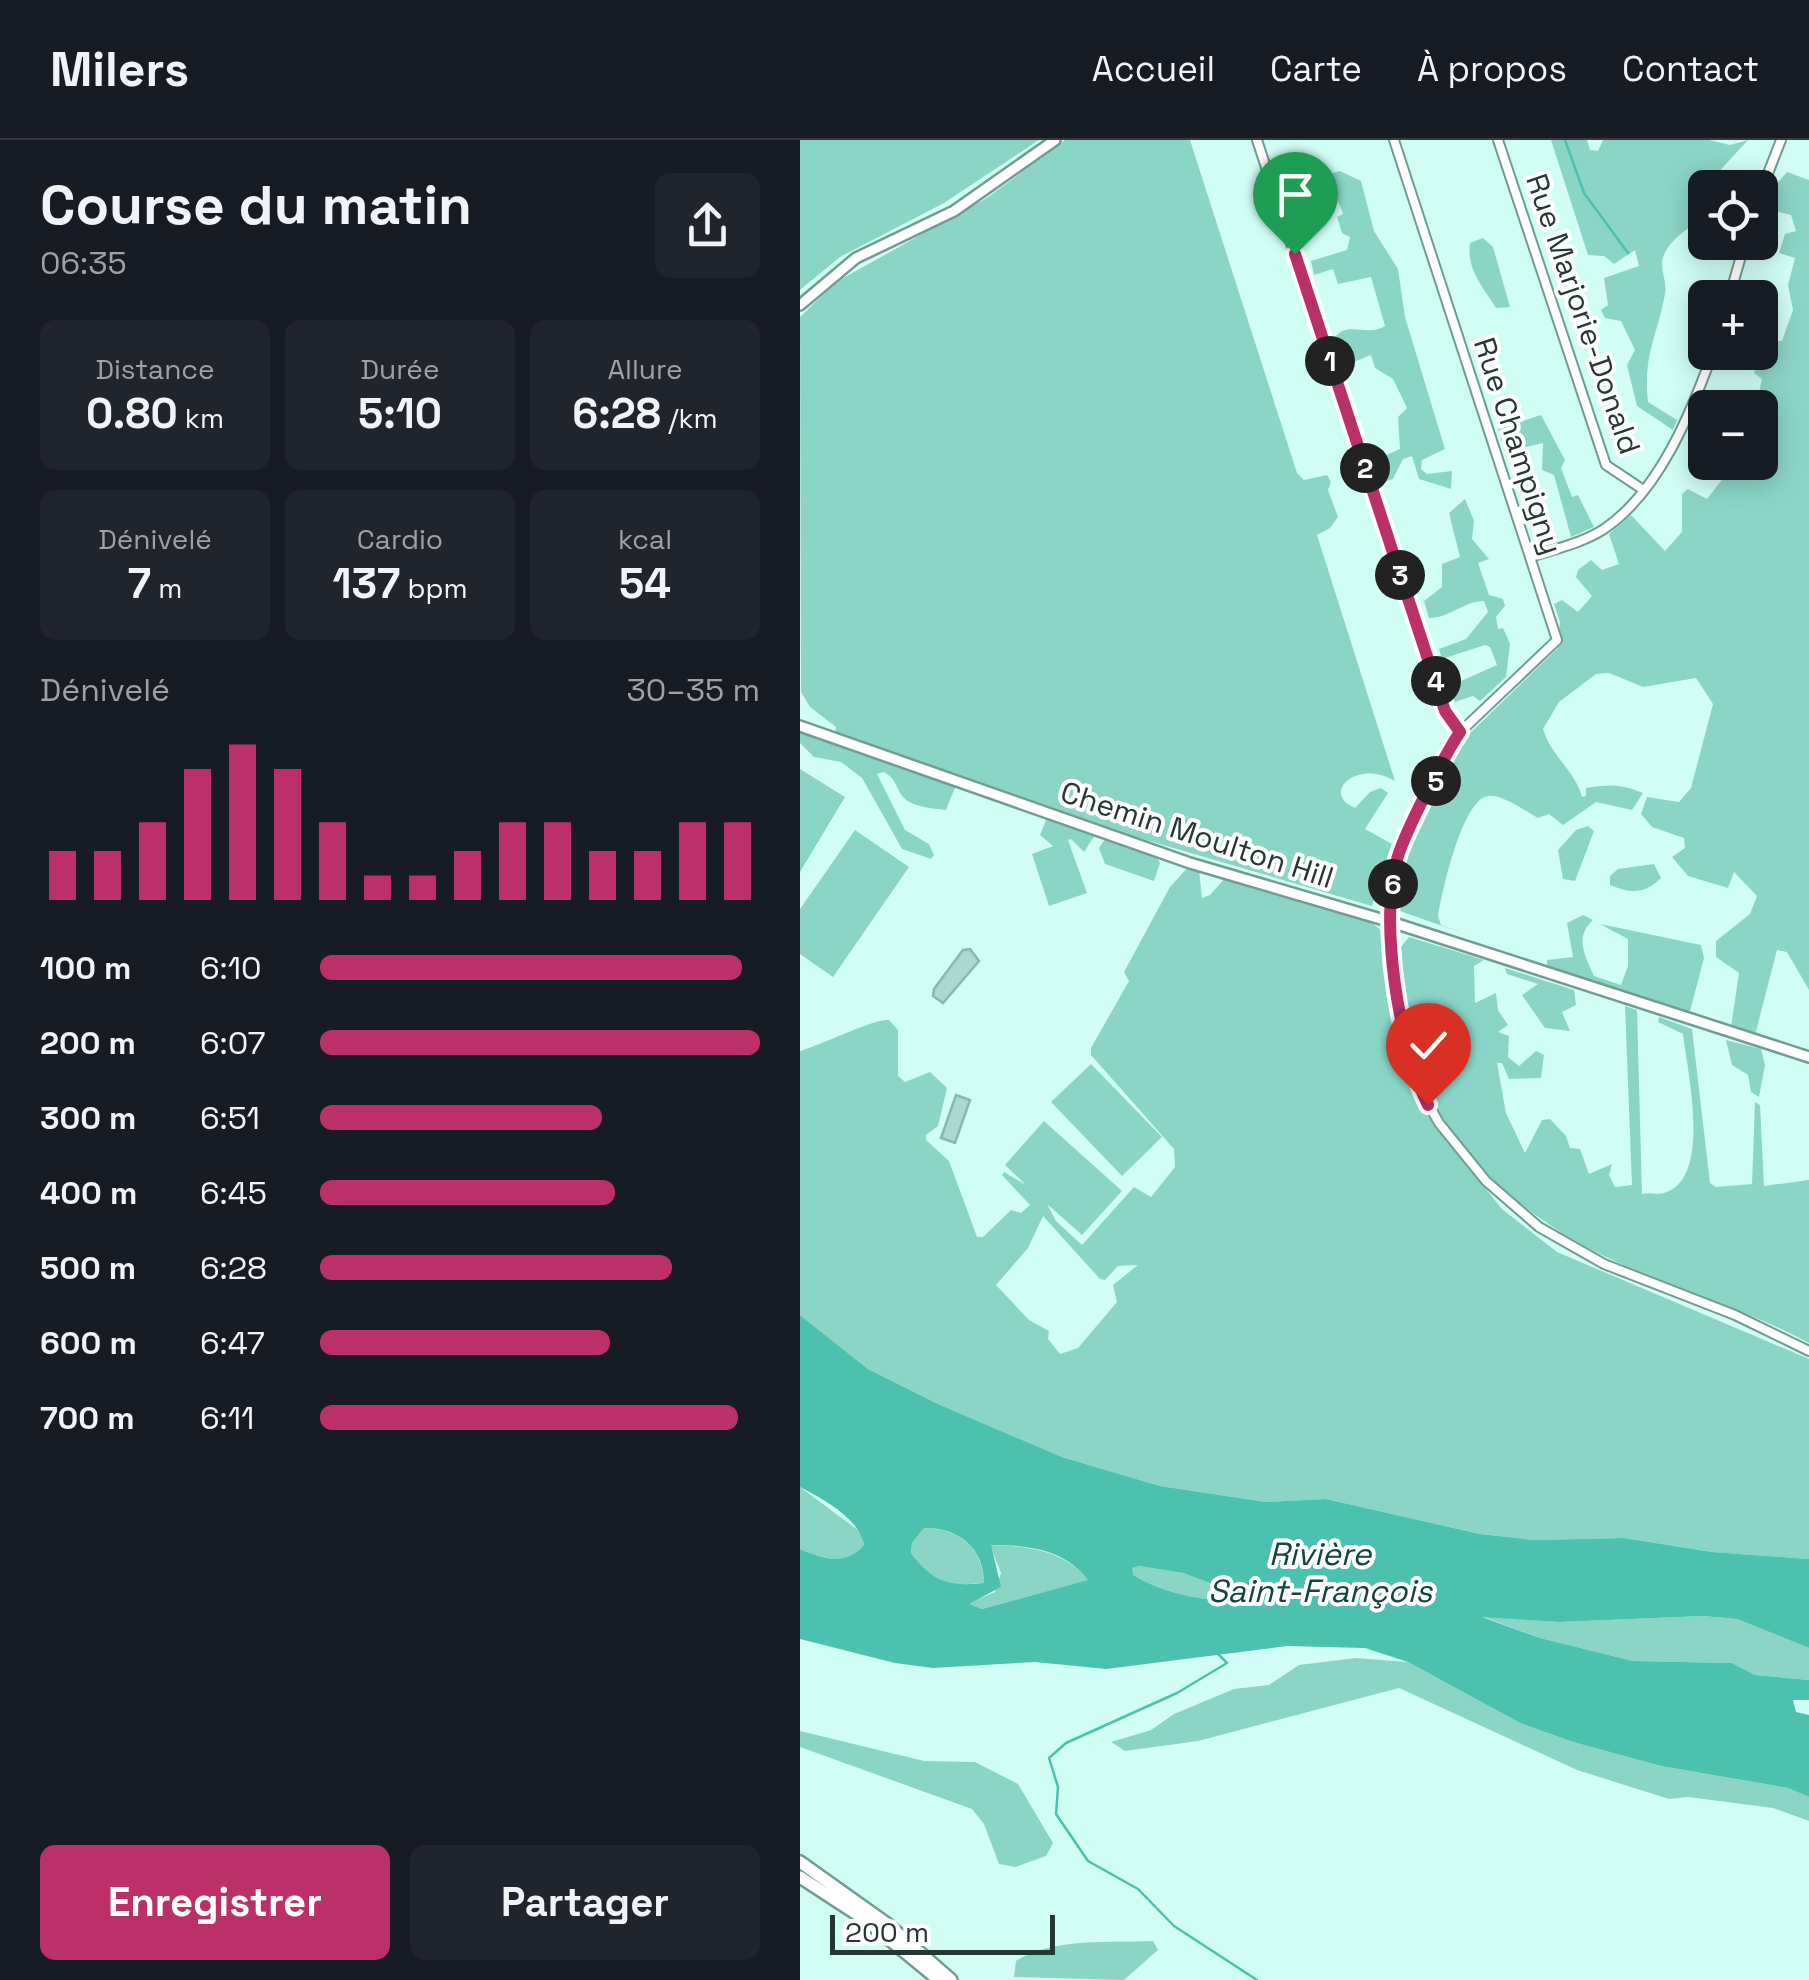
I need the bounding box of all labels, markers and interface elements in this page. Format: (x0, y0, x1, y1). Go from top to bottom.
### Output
text: Milers (50, 39, 189, 100)
text: Accueil (1092, 47, 1215, 91)
text: Carte (1270, 47, 1362, 91)
text: À propos (1417, 47, 1567, 91)
text: Contact (1622, 47, 1759, 91)
pin (1253, 152, 1338, 255)
icon: arrive (1268, 167, 1323, 222)
street label: Rue Marjorie-Donald (1517, 168, 1650, 459)
text: Course du matin (40, 170, 472, 240)
map controls (1688, 170, 1778, 480)
button: locate (1688, 170, 1778, 260)
button: share (655, 173, 760, 278)
text: 06:35 (40, 243, 127, 283)
button: + (1688, 280, 1778, 370)
street label: Rue Champigny (1465, 332, 1572, 559)
pin: 1 (1305, 336, 1355, 386)
text: 1 (1324, 343, 1336, 379)
text: Distance (95, 351, 215, 387)
text: Durée (361, 351, 439, 387)
text: Allure (607, 351, 683, 387)
text: 0.80 (86, 387, 178, 440)
text: 5:10 (358, 387, 442, 440)
text: 6:28 (572, 387, 661, 440)
button: − (1688, 390, 1778, 480)
text: km (178, 400, 224, 436)
text: /km (661, 400, 718, 436)
pin: 2 (1340, 443, 1390, 493)
text: 2 (1357, 450, 1373, 486)
text: Dénivelé (98, 521, 212, 557)
text: Cardio (357, 521, 443, 557)
text: kcal (618, 521, 672, 557)
pin: 3 (1375, 550, 1425, 600)
text: 7 (128, 557, 151, 610)
text: 137 (332, 557, 400, 610)
text: 54 (619, 557, 671, 610)
text: 3 (1391, 557, 1409, 593)
text: m (151, 570, 182, 606)
text: bpm (400, 570, 468, 606)
pin: 4 (1411, 656, 1461, 706)
text: 4 (1427, 663, 1445, 699)
text: Dénivelé (40, 670, 170, 710)
text: 30–35 m (626, 670, 760, 710)
pin: 5 (1411, 756, 1461, 806)
text: 5 (1428, 763, 1444, 799)
street label: Chemin Moulton Hill (1056, 772, 1338, 897)
pin: 6 (1368, 859, 1418, 909)
text: 6 (1384, 866, 1402, 902)
text: 100 m (40, 948, 131, 988)
text: 6:10 (200, 948, 262, 988)
pin (1386, 1003, 1471, 1106)
icon: check (1401, 1018, 1456, 1073)
text: 200 m (40, 1023, 136, 1063)
text: 6:07 (200, 1023, 266, 1063)
text: 300 m (40, 1098, 136, 1138)
text: 6:51 (200, 1098, 260, 1138)
text: 400 m (40, 1173, 137, 1213)
text: 6:45 (200, 1173, 267, 1213)
text: 500 m (40, 1248, 136, 1288)
text: 6:28 (200, 1248, 267, 1288)
text: 600 m (40, 1323, 137, 1363)
text: 6:47 (200, 1323, 265, 1363)
text: 700 m (40, 1398, 135, 1438)
text: 6:11 (200, 1398, 254, 1438)
water label: Rivière Saint-François (1208, 1534, 1433, 1611)
button: Enregistrer (40, 1845, 390, 1960)
button: Partager (410, 1845, 760, 1960)
scale bar (830, 1910, 1055, 1954)
text: 200 m (845, 1914, 929, 1950)

